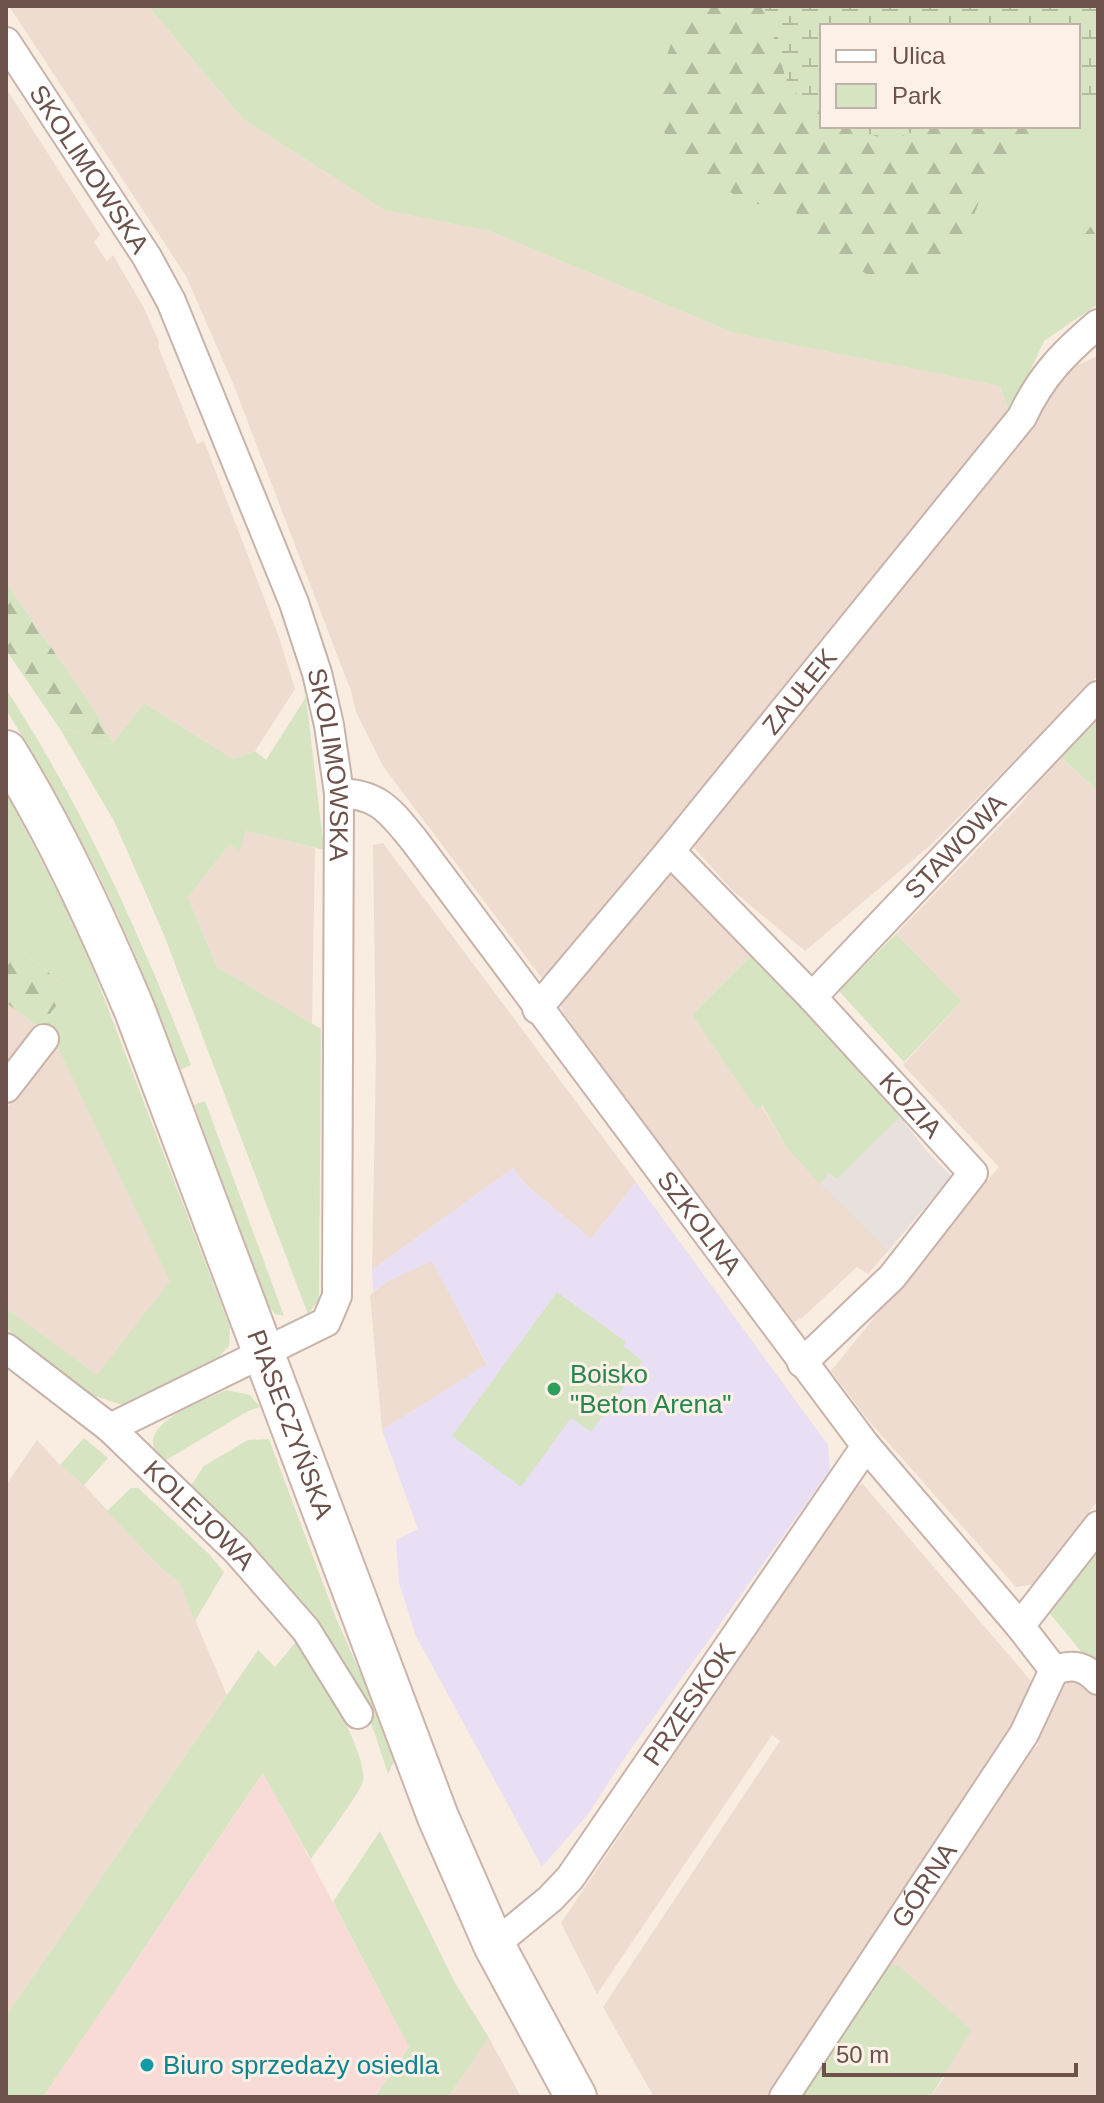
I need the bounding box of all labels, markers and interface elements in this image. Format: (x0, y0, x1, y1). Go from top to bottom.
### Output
legend (820, 24, 1080, 128)
text: Ulica (892, 42, 946, 69)
street label: SKOLIMOWSKA (23, 79, 156, 259)
text: Park (892, 82, 942, 109)
street label: ZAUŁEK (756, 642, 843, 740)
street label: SKOLIMOWSKA (301, 665, 354, 862)
street label: STAWOWA (898, 787, 1013, 905)
street label: KOZIA (873, 1066, 949, 1144)
street label: SZKOLNA (651, 1165, 748, 1281)
street label: PIASECZYŃSKA (241, 1326, 340, 1523)
place label: Boisko "Beton Arena" (570, 1359, 732, 1419)
marker: Boisko "Beton Arena" (545, 1380, 563, 1398)
street label: KOLEJOWA (138, 1454, 262, 1576)
street label: PRZESKOK (637, 1637, 742, 1771)
street label: GÓRNA (885, 1837, 963, 1933)
scale bar (824, 2027, 1076, 2077)
text: 50 m (836, 2041, 889, 2068)
place label: Biuro sprzedaży osiedla (163, 2050, 440, 2080)
marker: Biuro sprzedaży osiedla (138, 2056, 156, 2074)

